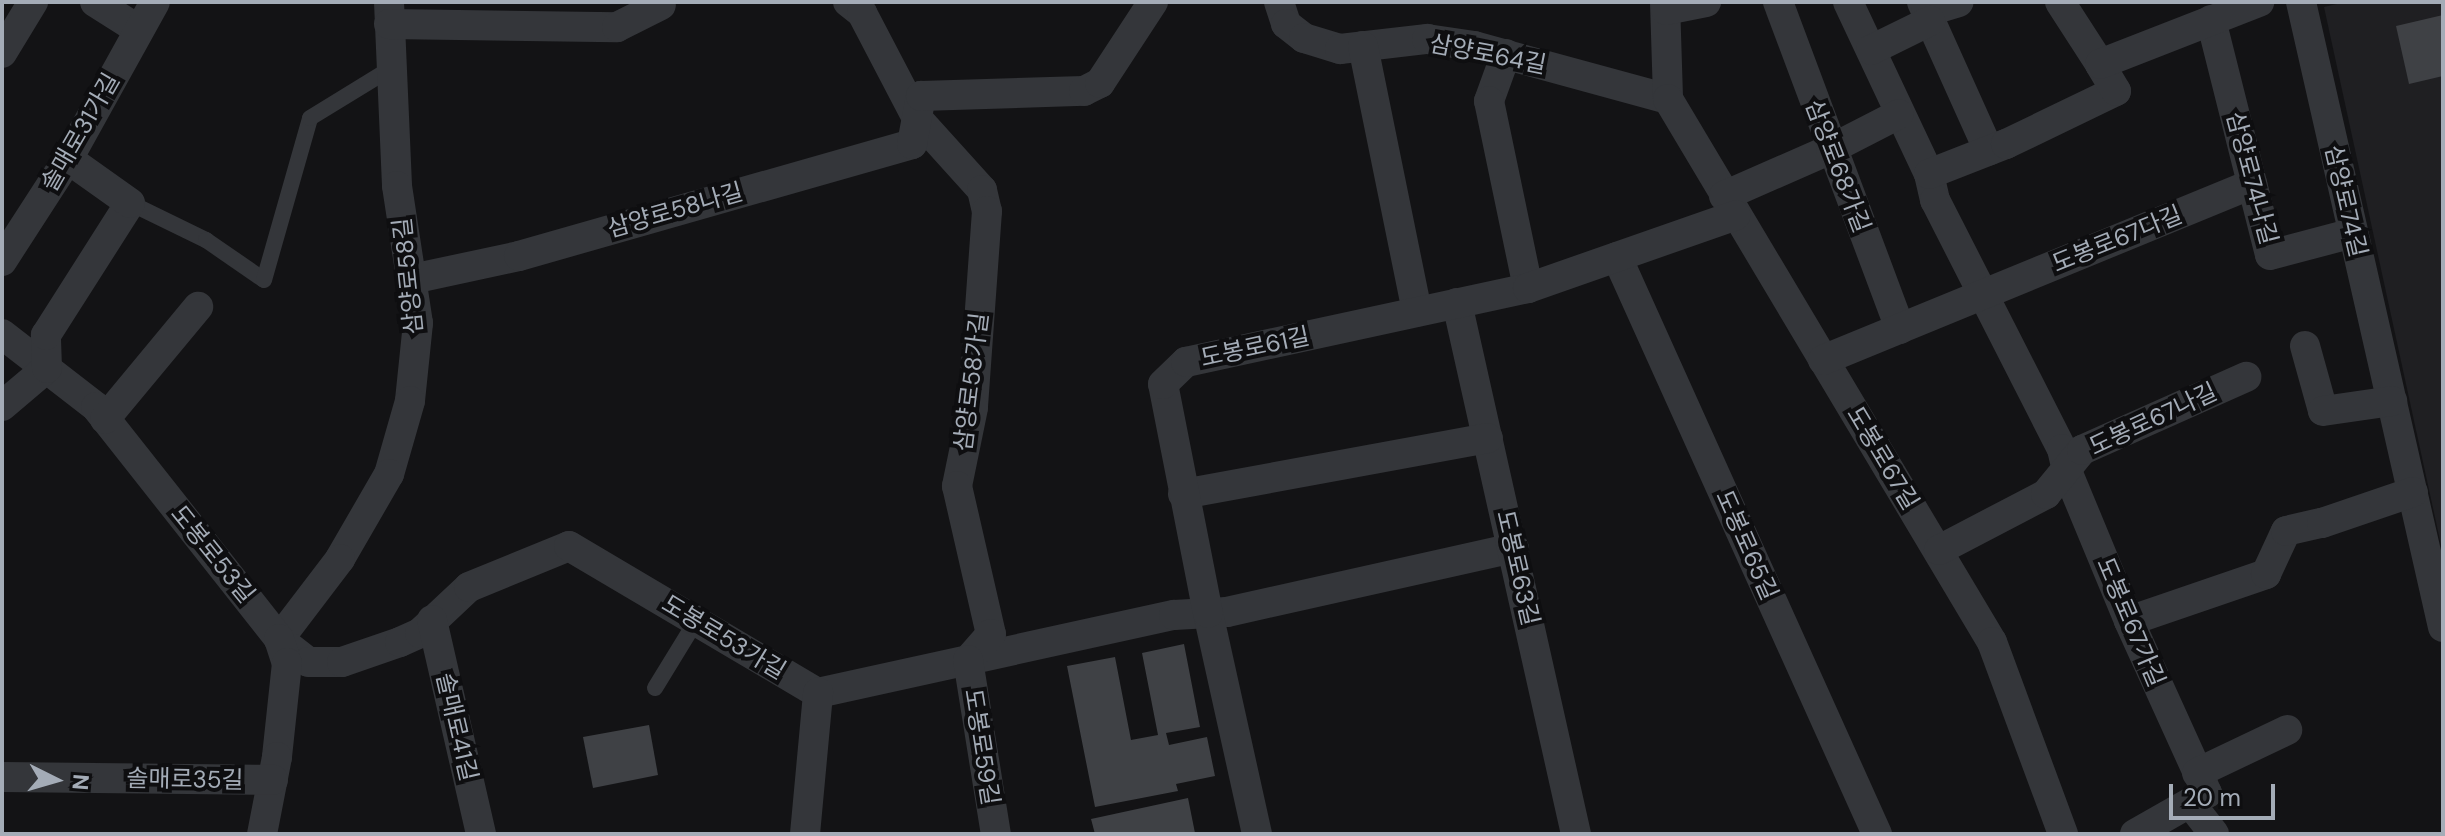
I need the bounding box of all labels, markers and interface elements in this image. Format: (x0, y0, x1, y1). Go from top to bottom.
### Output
street label: 삼양로64길 (1427, 29, 1549, 79)
street label: 솔매로31가길 (35, 68, 125, 196)
street label: 삼양로68가길 (1799, 95, 1877, 237)
street label: 삼양로74나길 (2220, 108, 2284, 248)
street label: 삼양로74길 (2319, 142, 2373, 260)
street label: 삼양로58나길 (604, 177, 746, 243)
street label: 도봉로67다길 (2048, 200, 2186, 278)
street label: 삼양로58길 (388, 216, 428, 336)
street label: 삼양로58가길 (948, 311, 994, 453)
street label: 도봉로61길 (1198, 321, 1312, 373)
street label: 도봉로67나길 (2085, 377, 2221, 461)
street label: 도봉로67길 (1841, 401, 1925, 515)
street label: 도봉로65길 (1710, 485, 1784, 605)
street label: 도봉로53길 (165, 499, 261, 609)
street label: 도봉로63길 (1491, 507, 1545, 629)
street label: 도봉로67가길 (2091, 553, 2171, 691)
street label: 도봉로53가길 (657, 589, 791, 685)
street label: 솔매로41길 (431, 670, 483, 784)
street label: 도봉로59길 (959, 687, 1005, 807)
north arrow (16, 740, 96, 820)
street label: 솔매로35길 (126, 764, 244, 794)
scale bar (2173, 768, 2279, 818)
text: N (65, 773, 96, 791)
text: 20 m (2183, 782, 2241, 813)

